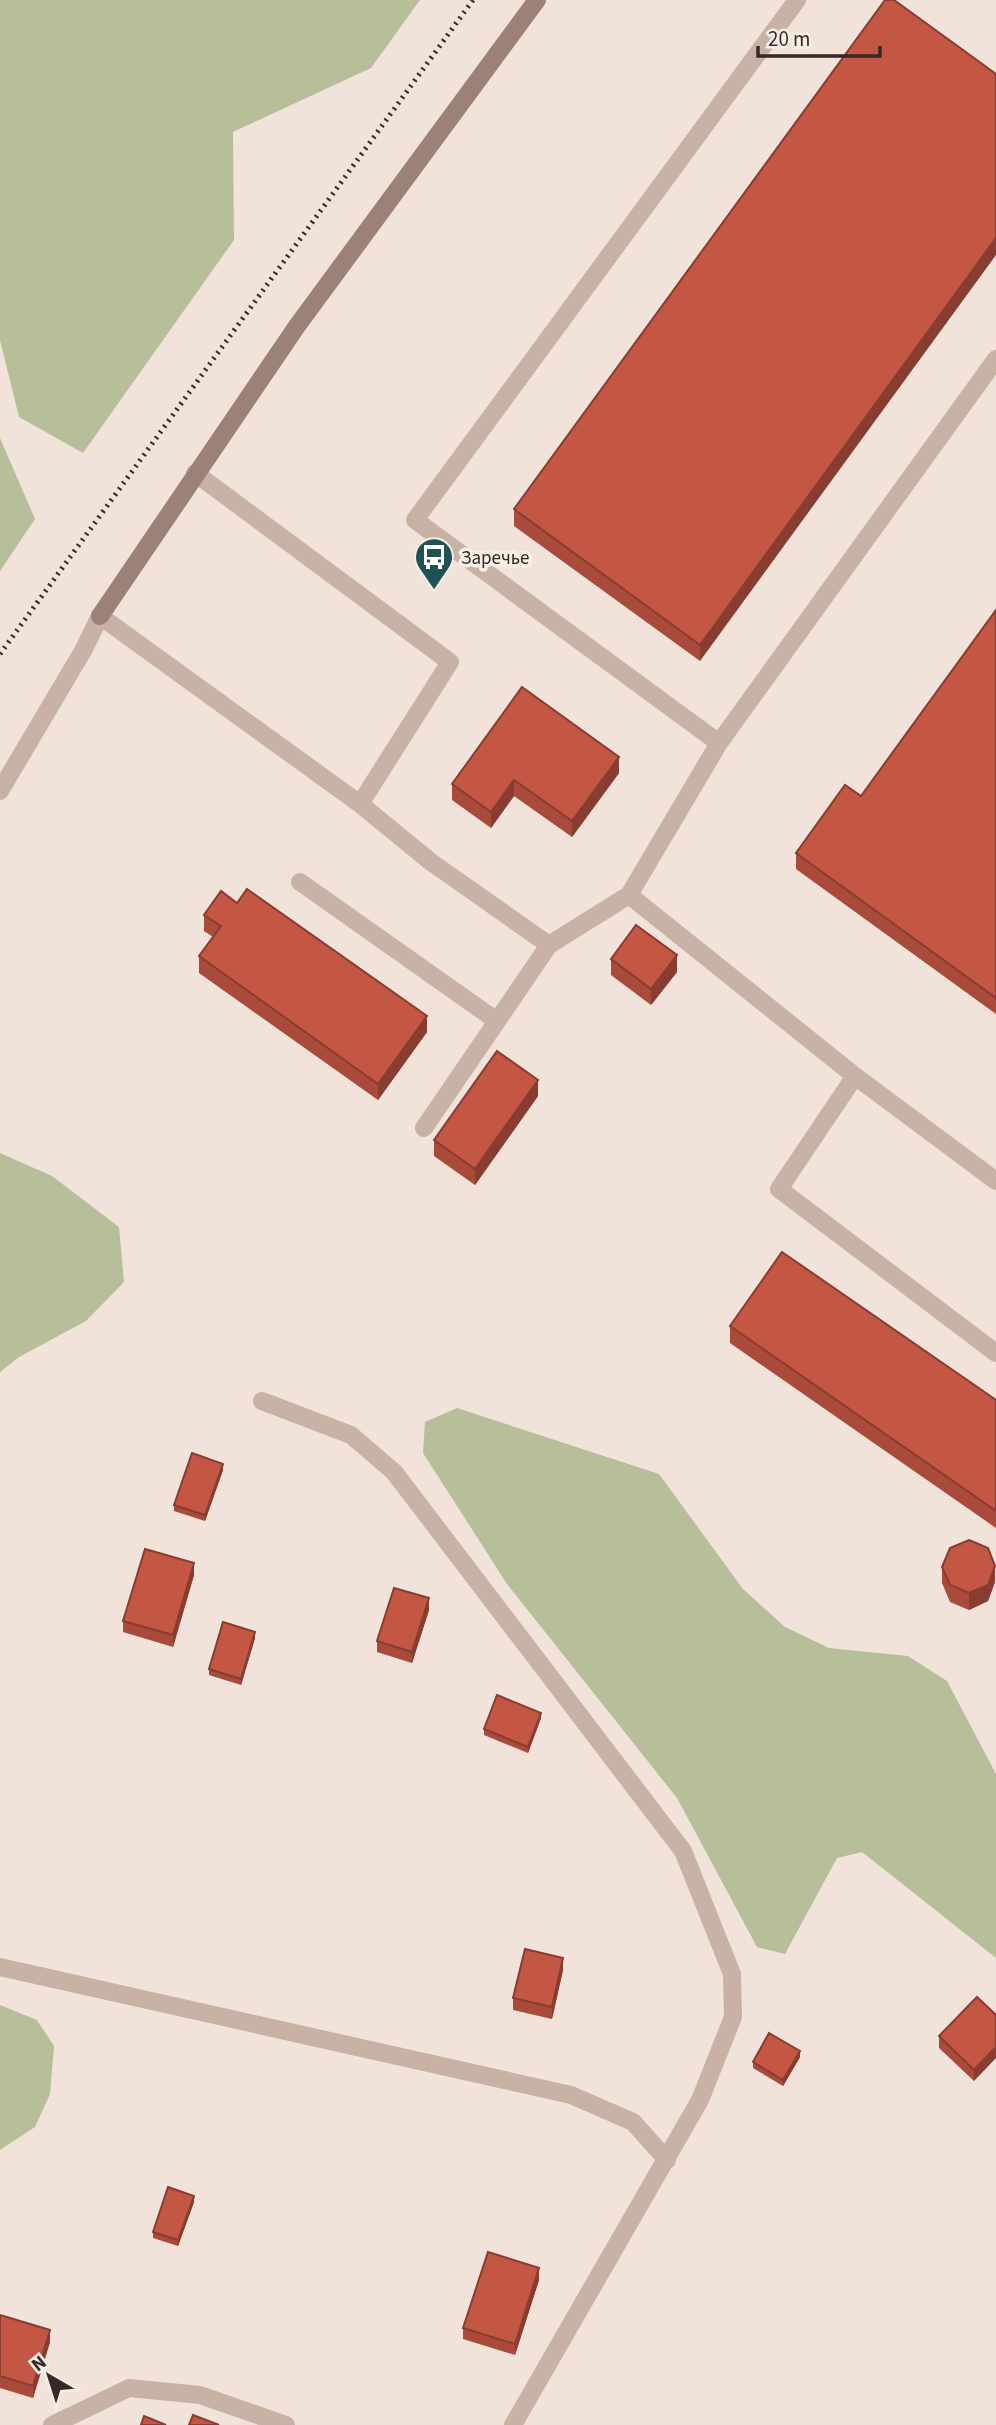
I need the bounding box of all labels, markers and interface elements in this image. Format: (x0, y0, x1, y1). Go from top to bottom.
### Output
scale bar (758, 14, 880, 58)
text: 20 m (768, 24, 810, 54)
bus stop icon: Заречье (413, 536, 455, 591)
place label: Заречье (461, 545, 529, 572)
north arrow (14, 2341, 84, 2411)
text: N (26, 2349, 53, 2378)

